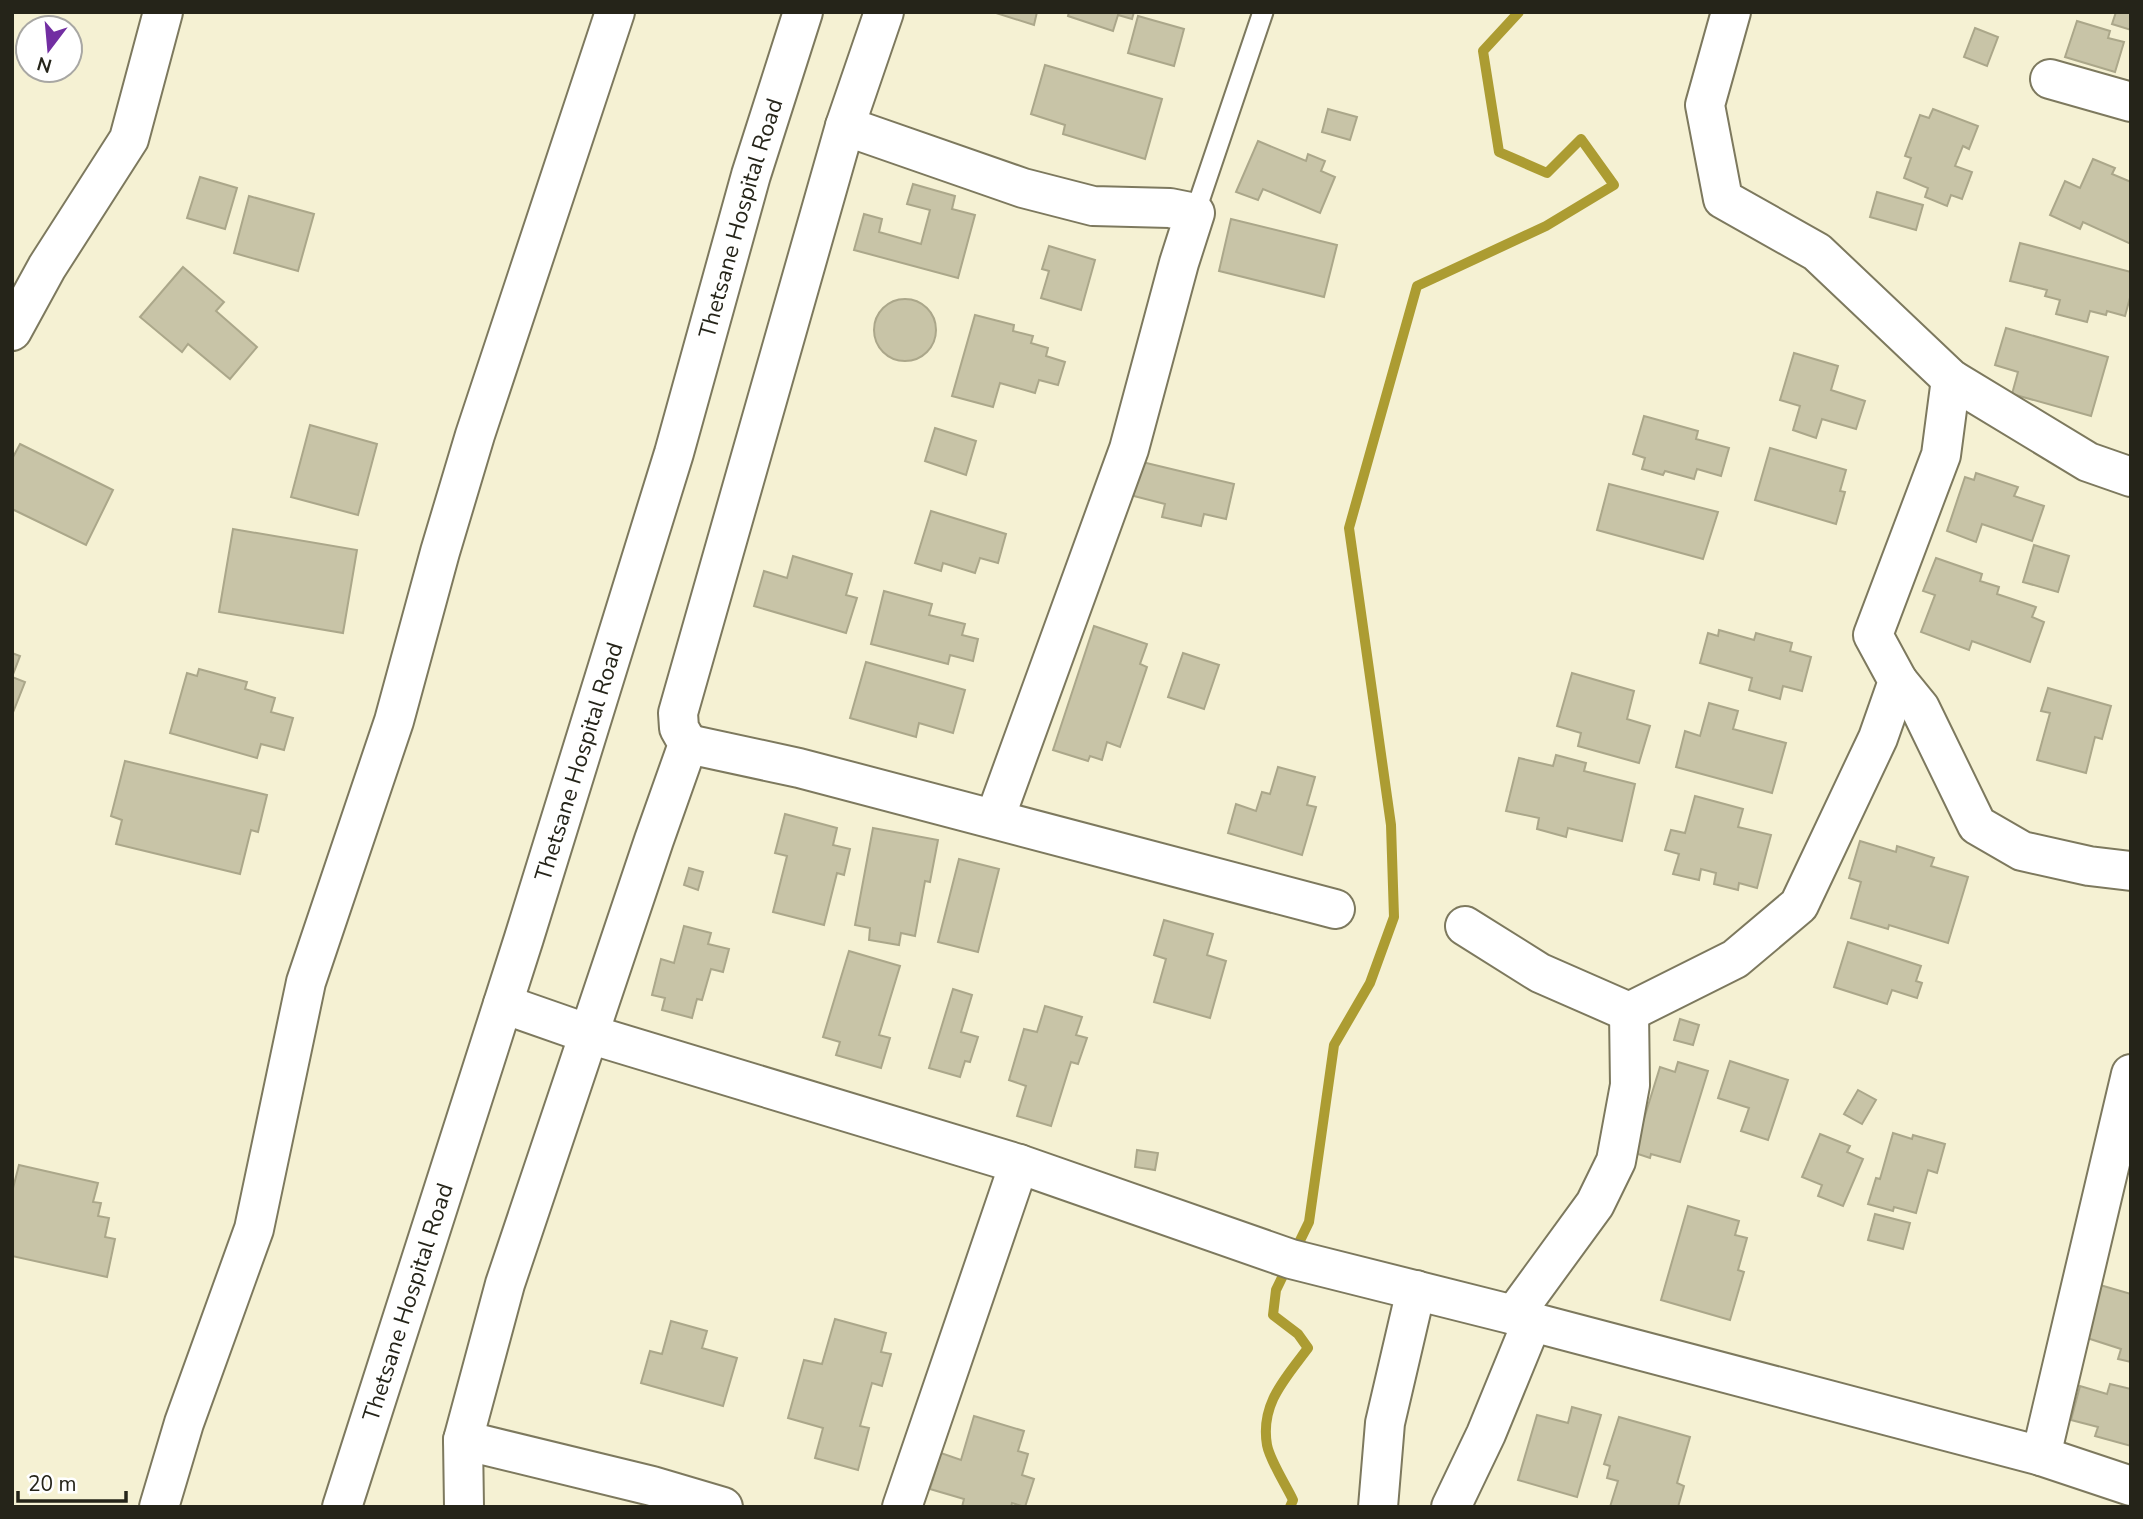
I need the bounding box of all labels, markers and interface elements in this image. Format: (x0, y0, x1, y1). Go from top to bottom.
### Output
north arrow (14, 14, 84, 84)
text: N (34, 50, 55, 79)
street label: Thetsane Hospital Road (691, 94, 790, 342)
street label: Thetsane Hospital Road (527, 638, 630, 885)
street label: Thetsane Hospital Road (355, 1179, 460, 1425)
scale bar (18, 1460, 126, 1504)
text: 20 m (28, 1470, 77, 1498)

